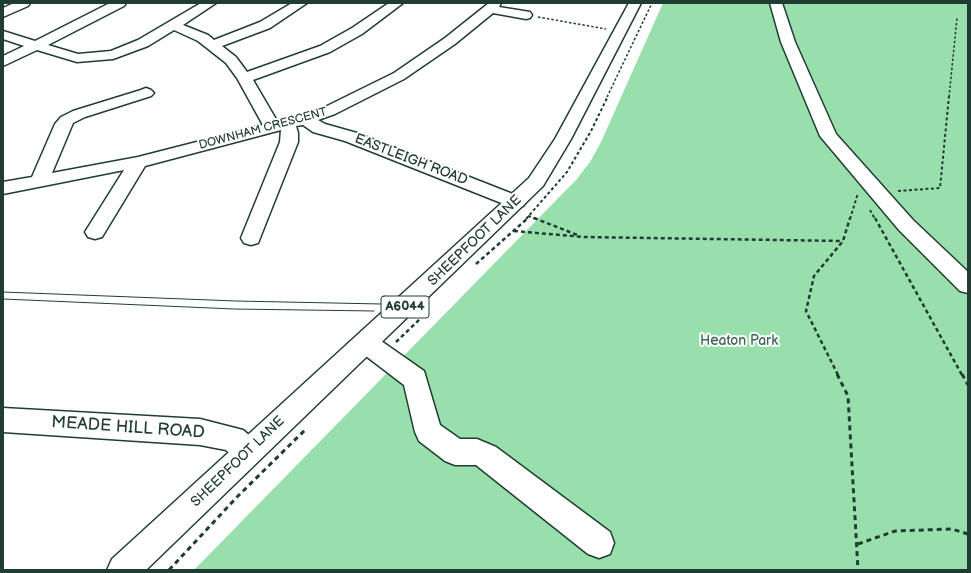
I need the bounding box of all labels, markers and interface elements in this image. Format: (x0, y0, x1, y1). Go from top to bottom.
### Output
street label: DOWNHAM CRESCENT (197, 105, 329, 153)
street label: EASTLEIGH ROAD (352, 131, 470, 189)
street label: SHEEPFOOT LANE (425, 192, 525, 290)
road number: A6044 (381, 296, 429, 318)
park label: Heaton Park (700, 333, 778, 349)
street label: MEADE HILL ROAD (51, 412, 205, 444)
street label: SHEEPFOOT LANE (188, 413, 288, 511)

